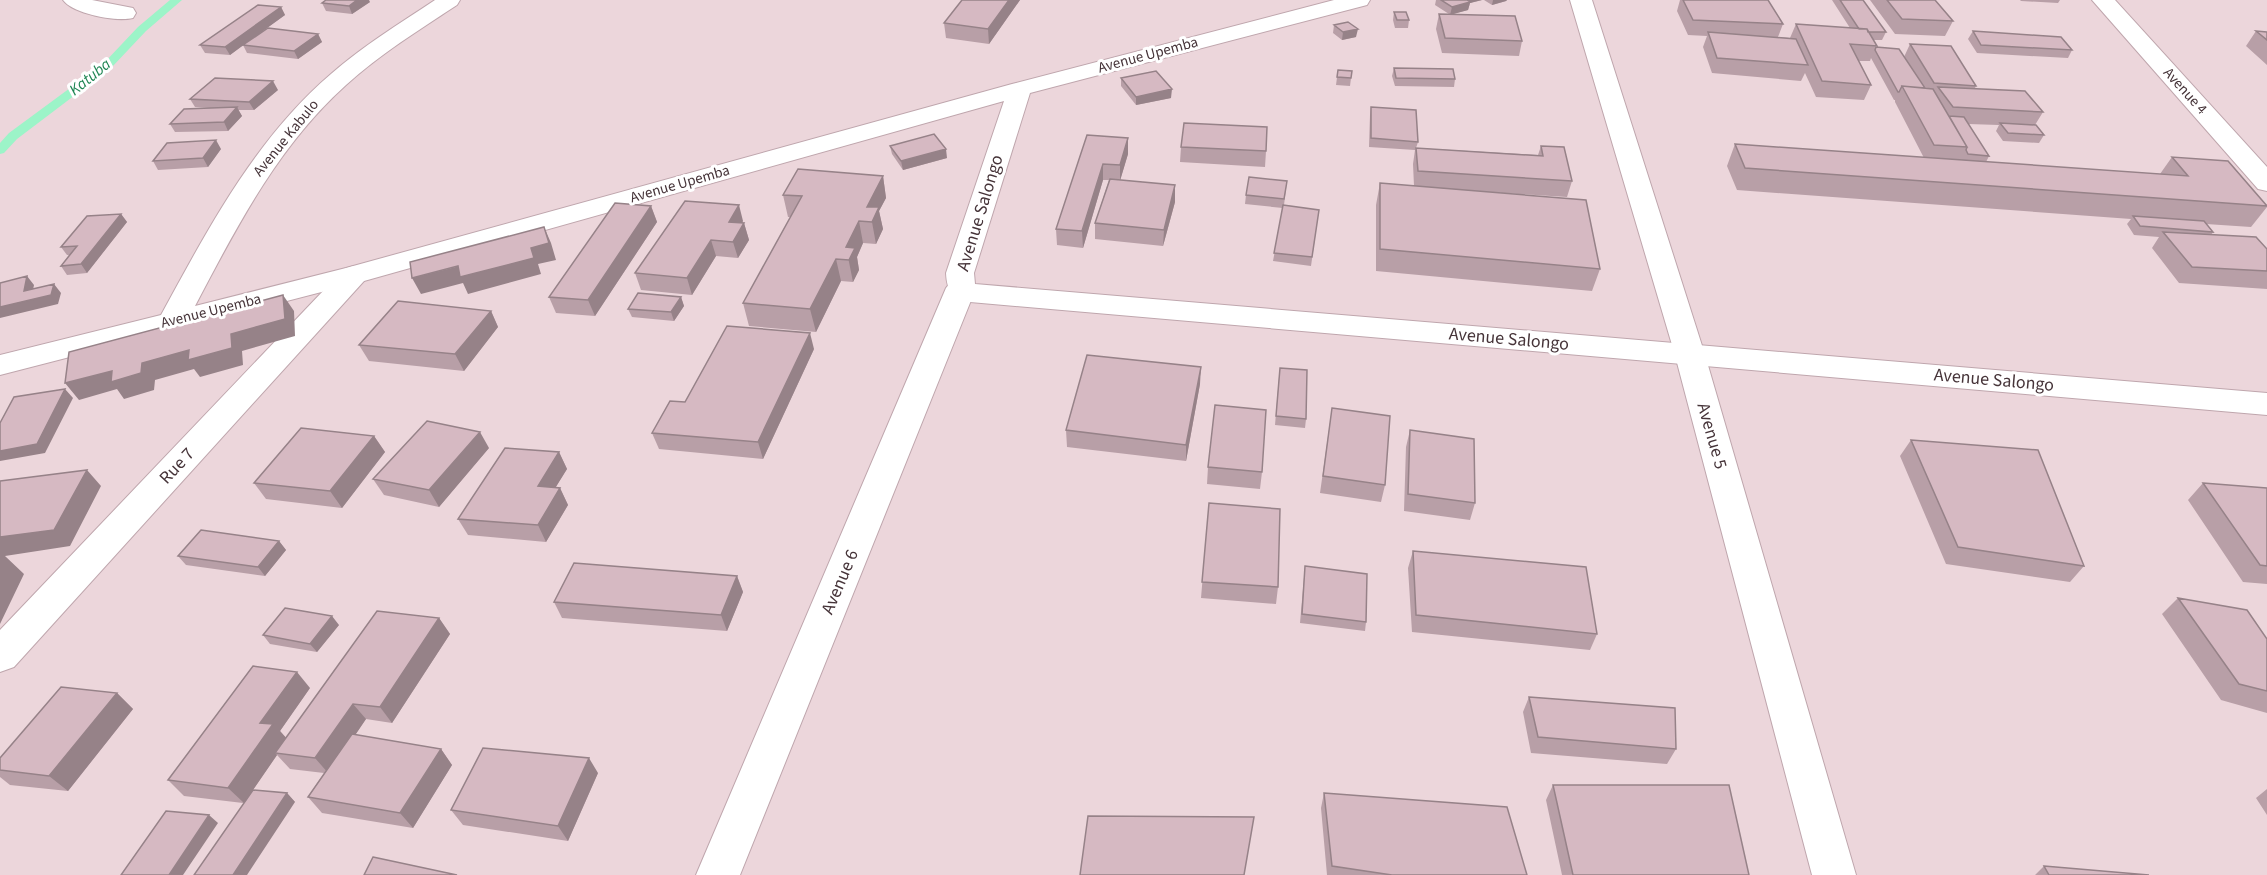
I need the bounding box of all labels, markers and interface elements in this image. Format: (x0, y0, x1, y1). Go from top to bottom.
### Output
street label: Avenue Upemba (1096, 32, 1200, 78)
water label: Katuba (64, 53, 116, 101)
street label: Avenue 4 (2158, 63, 2212, 119)
street label: Avenue Kabulo (248, 95, 324, 181)
street label: Avenue Salongo (950, 152, 1010, 274)
street label: Avenue Upemba (628, 160, 732, 208)
street label: Avenue Upemba (159, 288, 263, 334)
street label: Avenue Salongo (1448, 321, 1570, 357)
street label: Avenue Salongo (1933, 362, 2055, 398)
street label: Avenue 5 (1691, 400, 1733, 472)
street label: Rue 7 (154, 442, 200, 490)
street label: Avenue 6 (815, 546, 865, 618)

